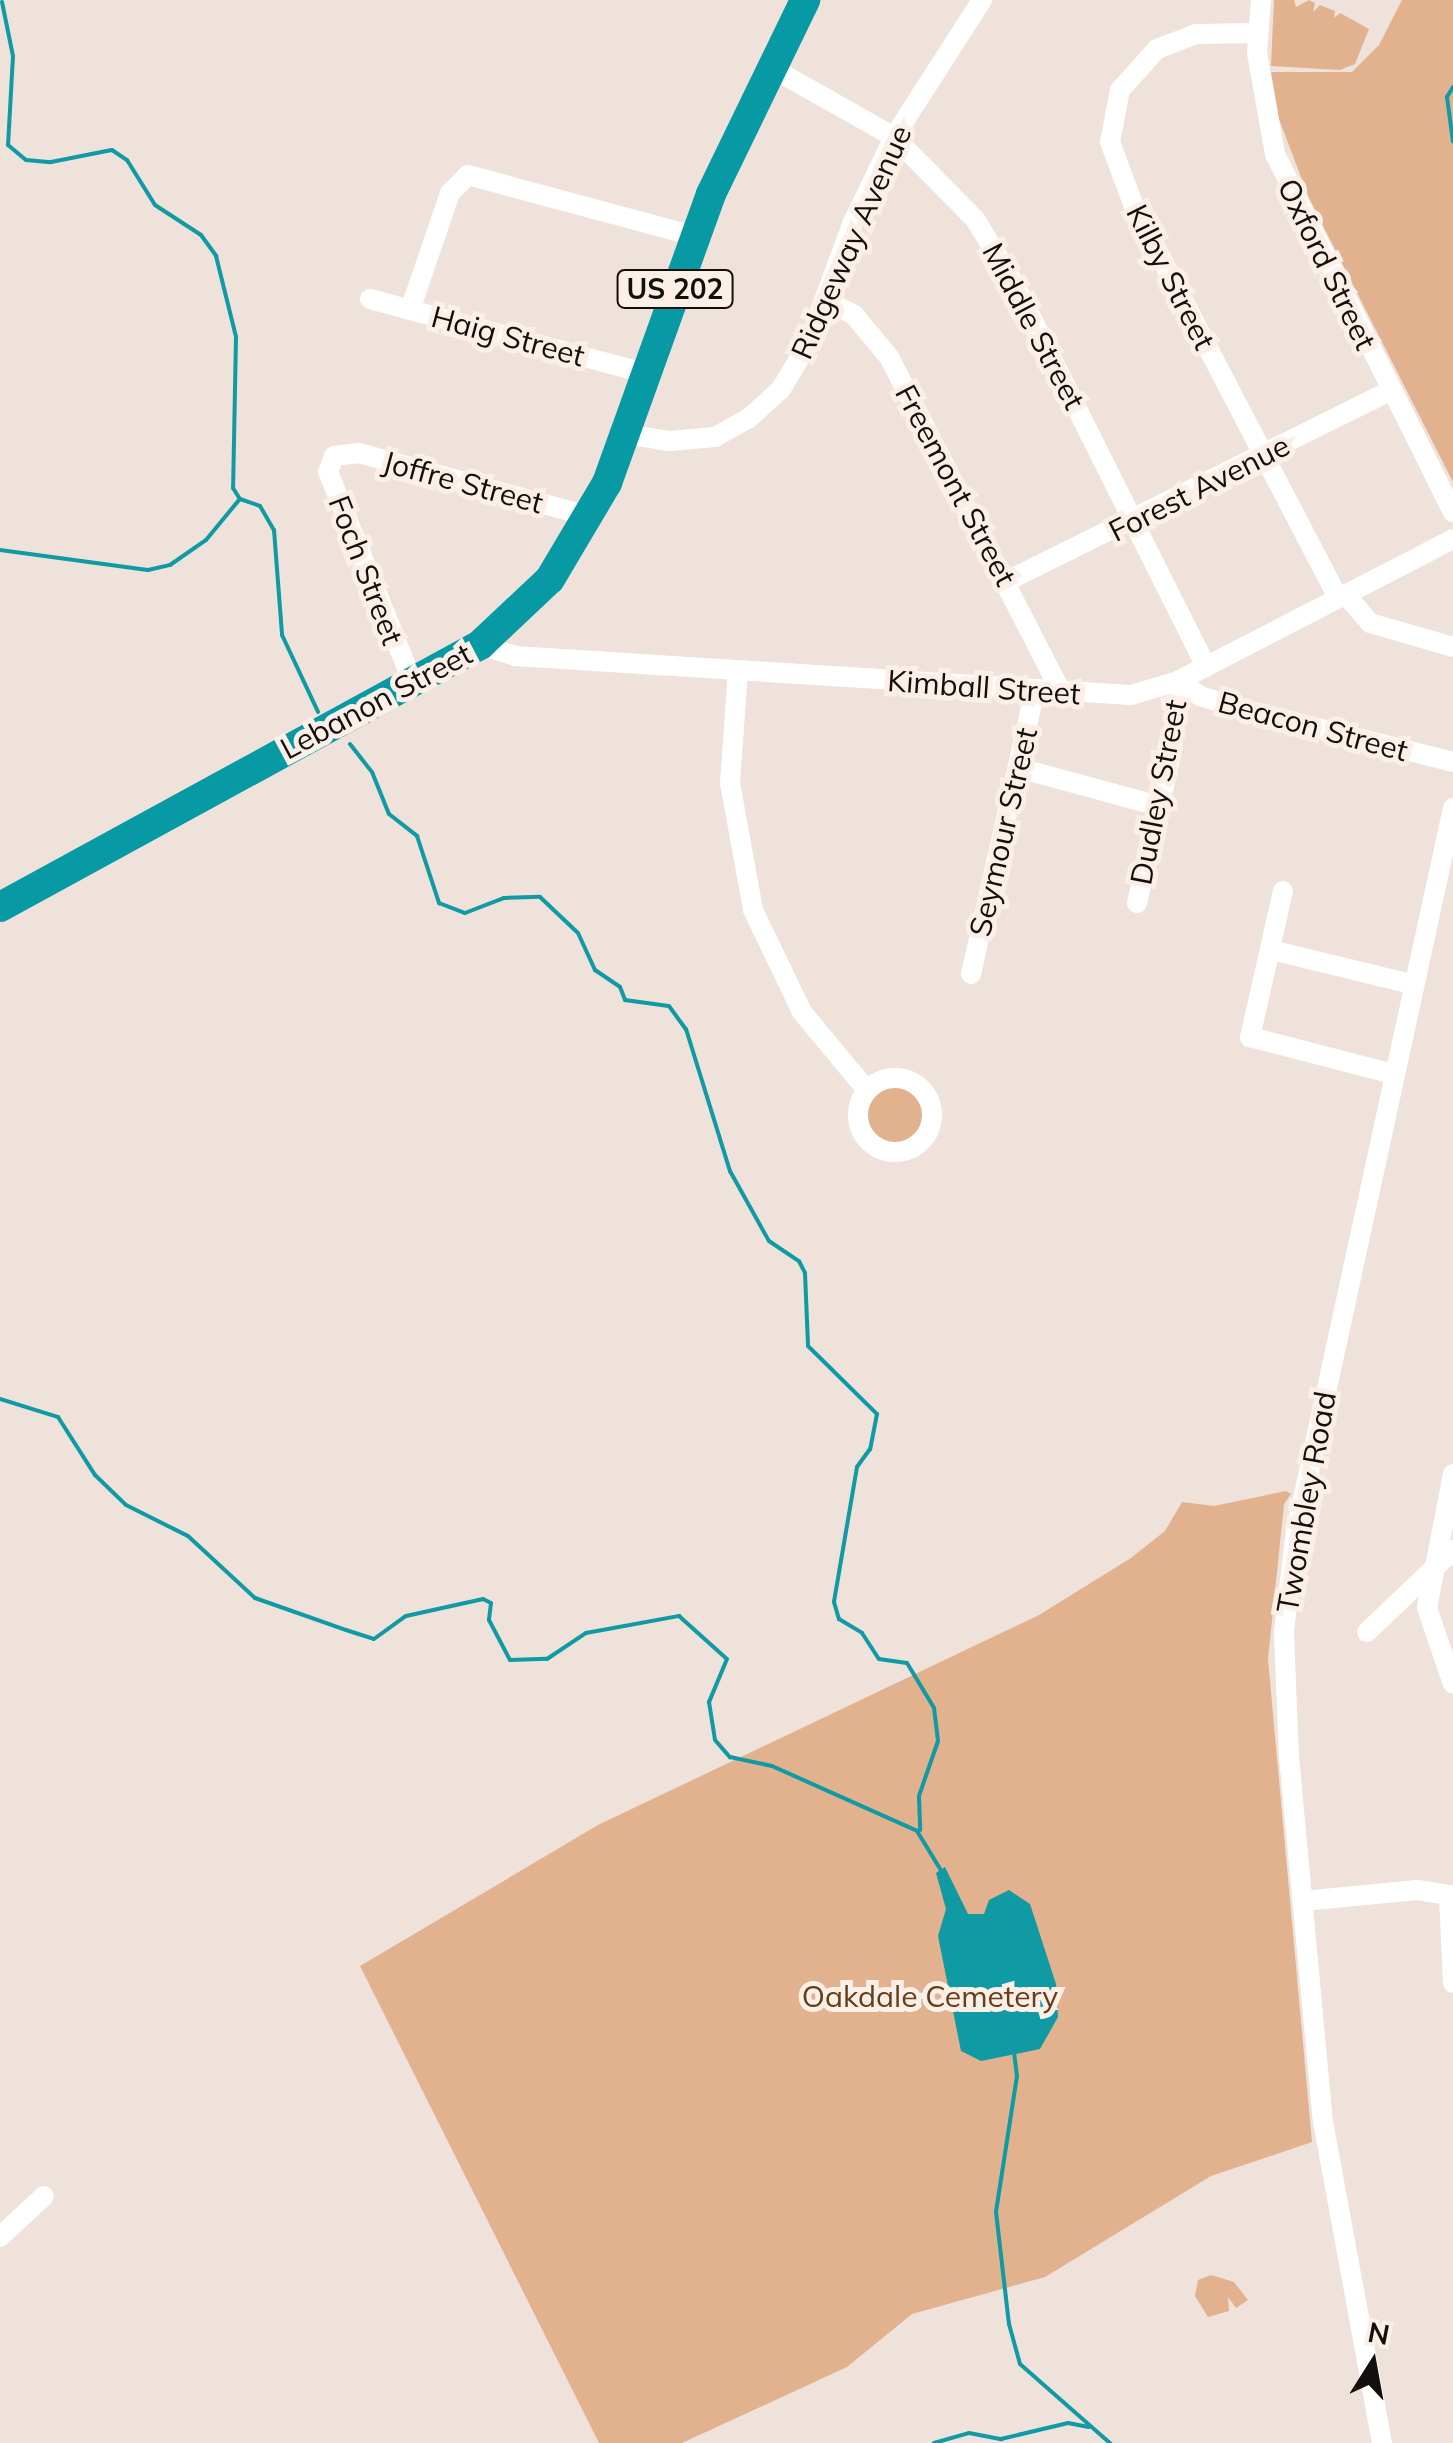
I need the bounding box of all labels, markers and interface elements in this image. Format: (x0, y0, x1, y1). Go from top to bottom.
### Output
street label: Ridgeway Avenue (783, 120, 919, 364)
street label: Oxford Street (1270, 173, 1384, 355)
street label: Kilby Street (1119, 199, 1223, 355)
street label: Middle Street (975, 237, 1093, 415)
road number: US 202 (615, 266, 735, 312)
street label: Haig Street (428, 298, 588, 374)
street label: Freemont Street (888, 378, 1024, 592)
street label: Forest Avenue (1103, 427, 1295, 549)
street label: Joffre Street (379, 443, 547, 521)
street label: Foch Street (321, 490, 411, 650)
street label: Lebanon Street (274, 635, 478, 767)
street label: Kimball Street (886, 662, 1082, 712)
street label: Beacon Street (1214, 683, 1412, 769)
street label: Dudley Street (1122, 696, 1194, 888)
street label: Seymour Street (961, 724, 1045, 940)
street label: Twombley Road (1269, 1389, 1343, 1615)
park label: Oakdale Cemetery (802, 1978, 1058, 2014)
north arrow (1323, 2313, 1423, 2413)
text: N (1365, 2314, 1393, 2352)

